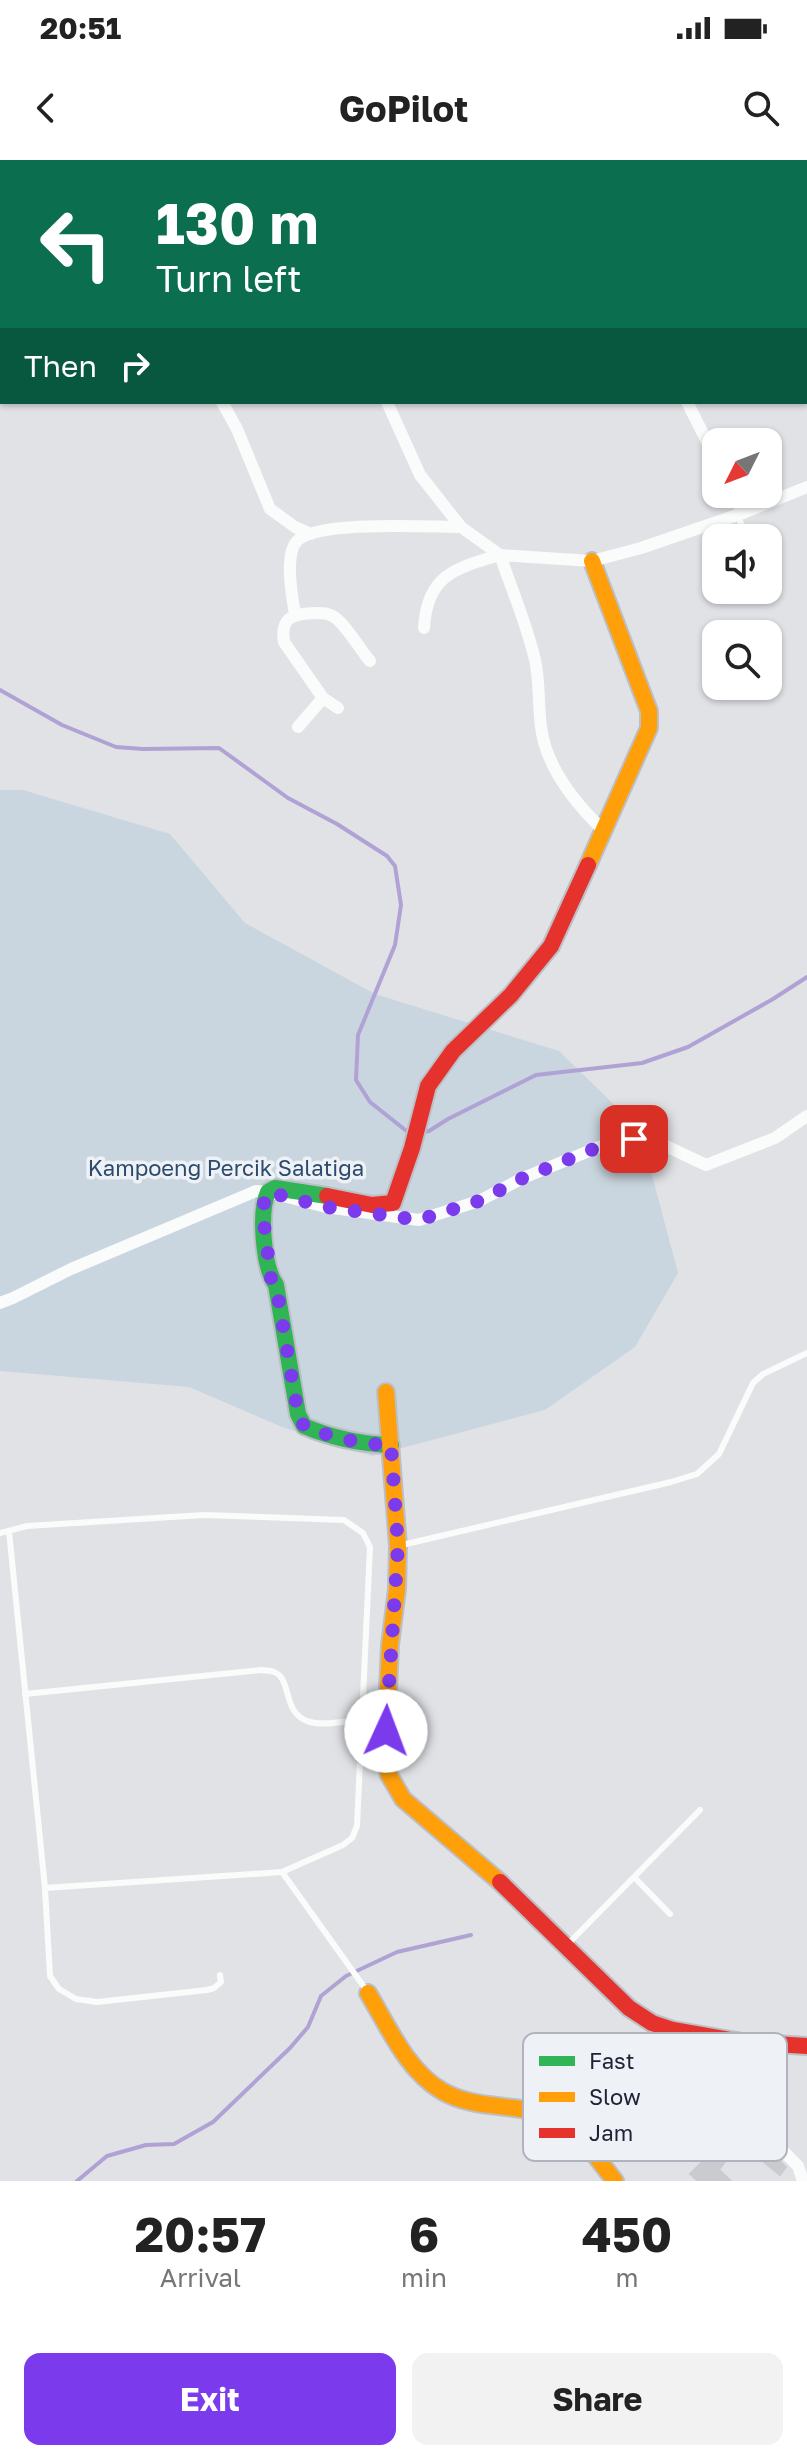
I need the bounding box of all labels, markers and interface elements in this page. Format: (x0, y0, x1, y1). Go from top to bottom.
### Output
text: 20:51 (40, 10, 121, 46)
icon: back (24, 86, 68, 130)
icon: search (739, 86, 783, 130)
text: GoPilot (339, 87, 468, 130)
text: 130 m (156, 189, 318, 256)
icon: left (24, 192, 128, 296)
text: Turn left (156, 257, 302, 300)
icon: right (113, 344, 157, 388)
text: Then (24, 348, 97, 384)
north arrow (702, 428, 782, 508)
map controls (702, 428, 782, 700)
button: sound (702, 524, 782, 604)
button: search (702, 620, 782, 700)
pin (600, 1105, 668, 1173)
icon: arrive (612, 1117, 656, 1161)
park label: Kampoeng Percik Salatiga (88, 1154, 364, 1181)
position arrow (344, 1689, 428, 1773)
legend (523, 2033, 787, 2161)
text: Fast (589, 2047, 635, 2074)
text: Slow (589, 2083, 641, 2110)
text: Jam (589, 2119, 633, 2146)
text: 20:57 (135, 2205, 266, 2263)
text: 6 (409, 2205, 439, 2263)
text: 450 (582, 2205, 672, 2263)
text: Arrival (160, 2262, 241, 2293)
text: min (401, 2262, 447, 2293)
text: m (615, 2262, 638, 2293)
button: Exit (24, 2353, 396, 2445)
button: Share (412, 2353, 783, 2445)

